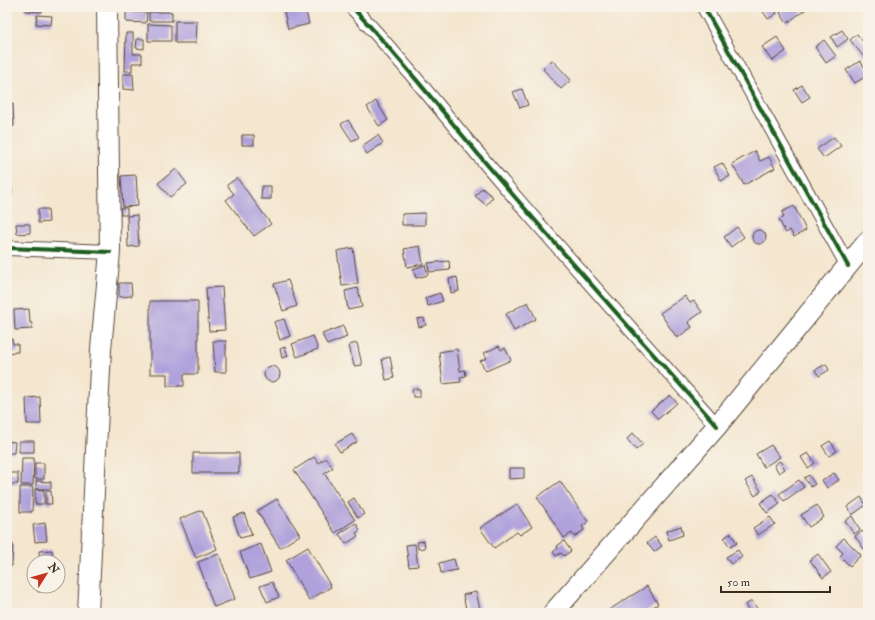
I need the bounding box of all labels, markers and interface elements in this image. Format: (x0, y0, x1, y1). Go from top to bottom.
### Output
north arrow (26, 554, 66, 594)
text: N (45, 560, 62, 577)
scale bar (721, 568, 830, 594)
text: 50 m (727, 575, 751, 590)

